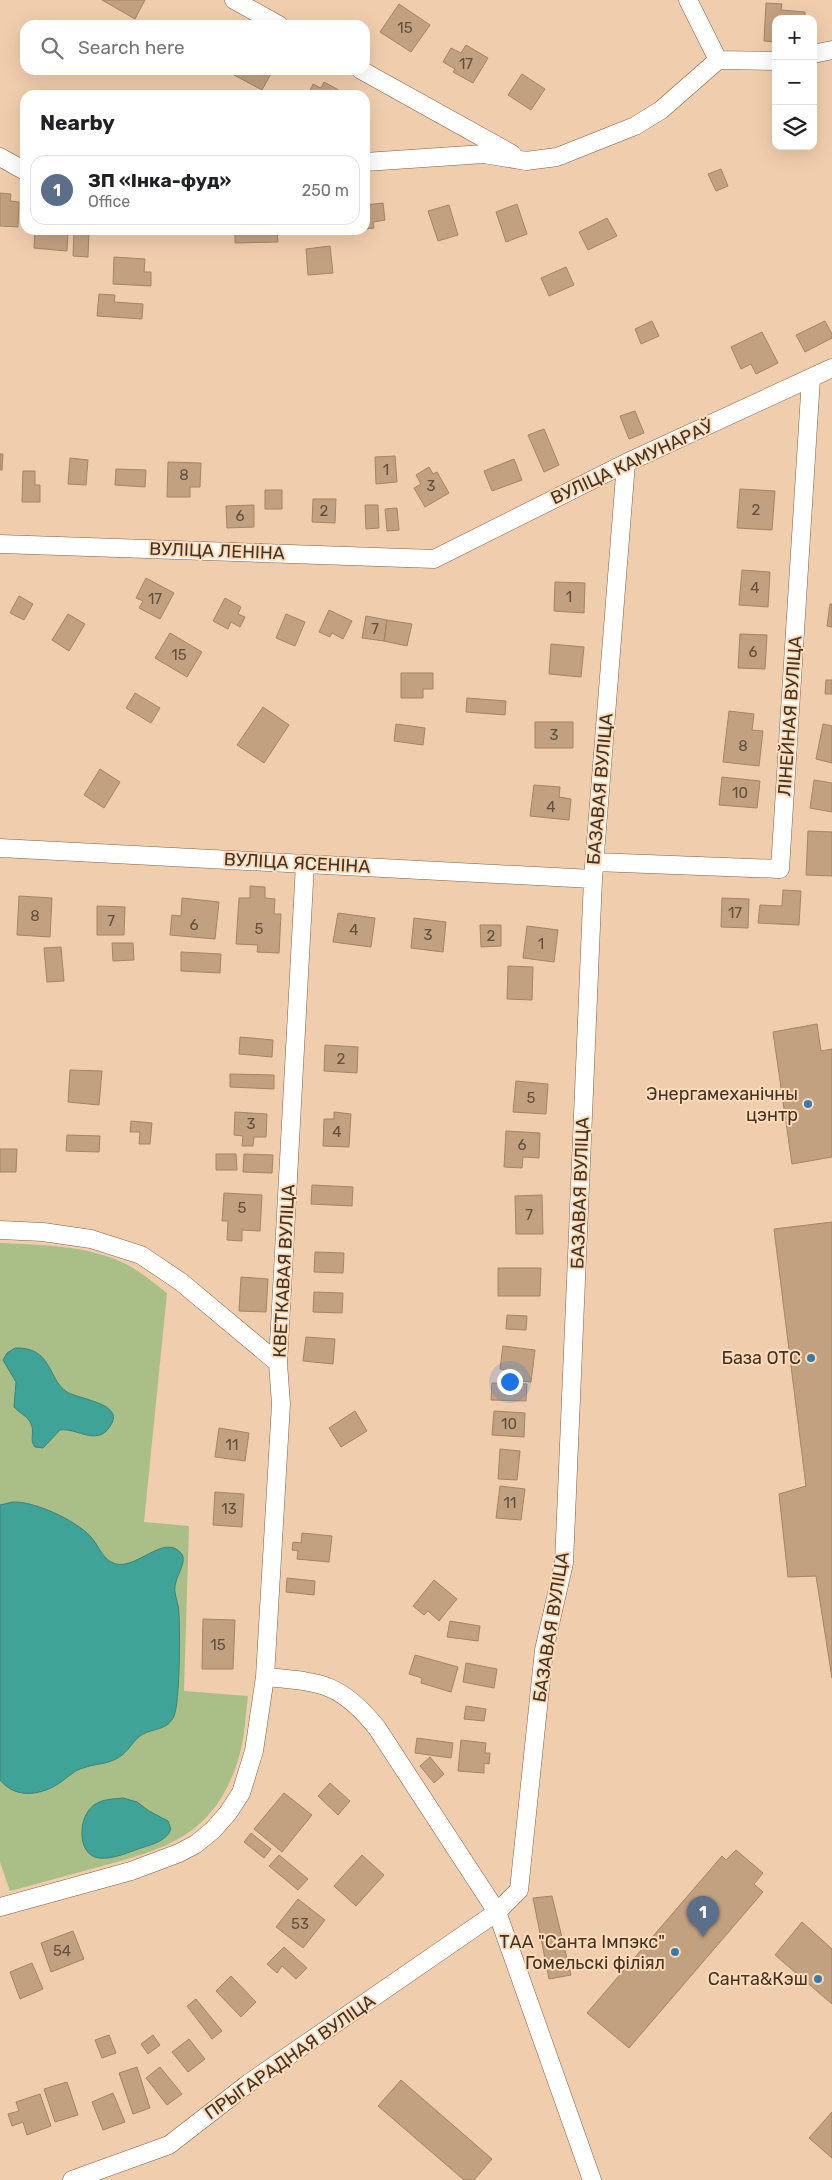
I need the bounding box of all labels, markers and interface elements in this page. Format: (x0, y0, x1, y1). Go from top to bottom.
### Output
map controls (772, 15, 817, 150)
button: + (772, 15, 817, 60)
house number: 15 (397, 19, 413, 37)
search box (20, 20, 370, 75)
icon: search (38, 34, 66, 62)
text: Search here (78, 36, 185, 59)
house number: 17 (459, 55, 473, 73)
button: − (772, 60, 817, 105)
button: layers (772, 105, 817, 150)
text: Nearby (40, 110, 115, 135)
text: ЗП «Інка-фуд» (88, 169, 231, 192)
text: 1 (53, 181, 61, 200)
text: 250 m (302, 181, 349, 200)
text: Office (88, 192, 130, 211)
street label: ВУЛІЦА КАМУНАРАЎ (547, 414, 717, 509)
house number: 1 (383, 461, 389, 479)
house number: 8 (179, 466, 189, 484)
house number: 3 (426, 477, 436, 495)
house number: 2 (752, 501, 761, 519)
house number: 2 (320, 502, 329, 520)
house number: 6 (235, 507, 245, 525)
street label: ВУЛІЦА ЛЕНІНА (149, 538, 285, 564)
house number: 4 (750, 579, 760, 597)
house number: 1 (566, 588, 572, 606)
house number: 17 (148, 590, 162, 608)
house number: 7 (371, 620, 379, 638)
street label: ЛІНЕЙНАЯ ВУЛІЦА (773, 635, 807, 797)
house number: 6 (748, 643, 758, 661)
house number: 15 (171, 646, 187, 664)
street label: БАЗАВАЯ ВУЛІЦА (582, 712, 618, 866)
house number: 3 (549, 726, 559, 744)
house number: 8 (738, 737, 748, 755)
house number: 10 (732, 784, 748, 802)
house number: 4 (546, 798, 556, 816)
street label: ВУЛІЦА ЯСЕНІНА (223, 848, 371, 878)
house number: 17 (728, 904, 742, 922)
house number: 8 (30, 907, 40, 925)
house number: 7 (107, 912, 115, 930)
house number: 6 (189, 916, 199, 934)
house number: 5 (255, 920, 264, 938)
house number: 4 (349, 921, 359, 939)
house number: 3 (423, 926, 433, 944)
house number: 2 (487, 927, 496, 945)
house number: 1 (538, 935, 544, 953)
house number: 2 (337, 1050, 346, 1068)
place label: Энергамеханічны цэнтр (646, 1083, 798, 1126)
house number: 5 (527, 1089, 536, 1107)
marker: Энергамеханічны цэнтр (802, 1098, 814, 1110)
house number: 3 (246, 1115, 256, 1133)
street label: БАЗАВАЯ ВУЛІЦА (566, 1117, 594, 1269)
house number: 4 (332, 1123, 342, 1141)
house number: 6 (517, 1136, 527, 1154)
street label: КВЕТКАВАЯ ВУЛІЦА (268, 1184, 300, 1358)
house number: 5 (238, 1199, 247, 1217)
house number: 7 (525, 1206, 533, 1224)
place label: База ОТС (721, 1347, 801, 1369)
marker: База ОТС (805, 1352, 817, 1364)
your location (497, 1369, 523, 1395)
house number: 10 (501, 1415, 517, 1433)
house number: 11 (226, 1436, 238, 1454)
house number: 11 (504, 1494, 516, 1512)
house number: 13 (221, 1500, 237, 1518)
street label: БАЗАВАЯ ВУЛІЦА (528, 1550, 574, 1704)
house number: 15 (210, 1636, 226, 1654)
pin: 1 (687, 1896, 719, 1937)
house number: 53 (291, 1915, 309, 1933)
place label: ТАА "Санта Імпэкс" Гомельскі філіял (499, 1931, 665, 1974)
house number: 54 (53, 1942, 71, 1960)
marker: ТАА "Санта Імпэкс" Гомельскі філіял (669, 1946, 681, 1958)
place label: Санта&Кэш (708, 1968, 808, 1990)
marker: Санта&Кэш (812, 1973, 824, 1985)
street label: ПРЫГАРАДНАЯ ВУЛІЦА (200, 1990, 380, 2124)

